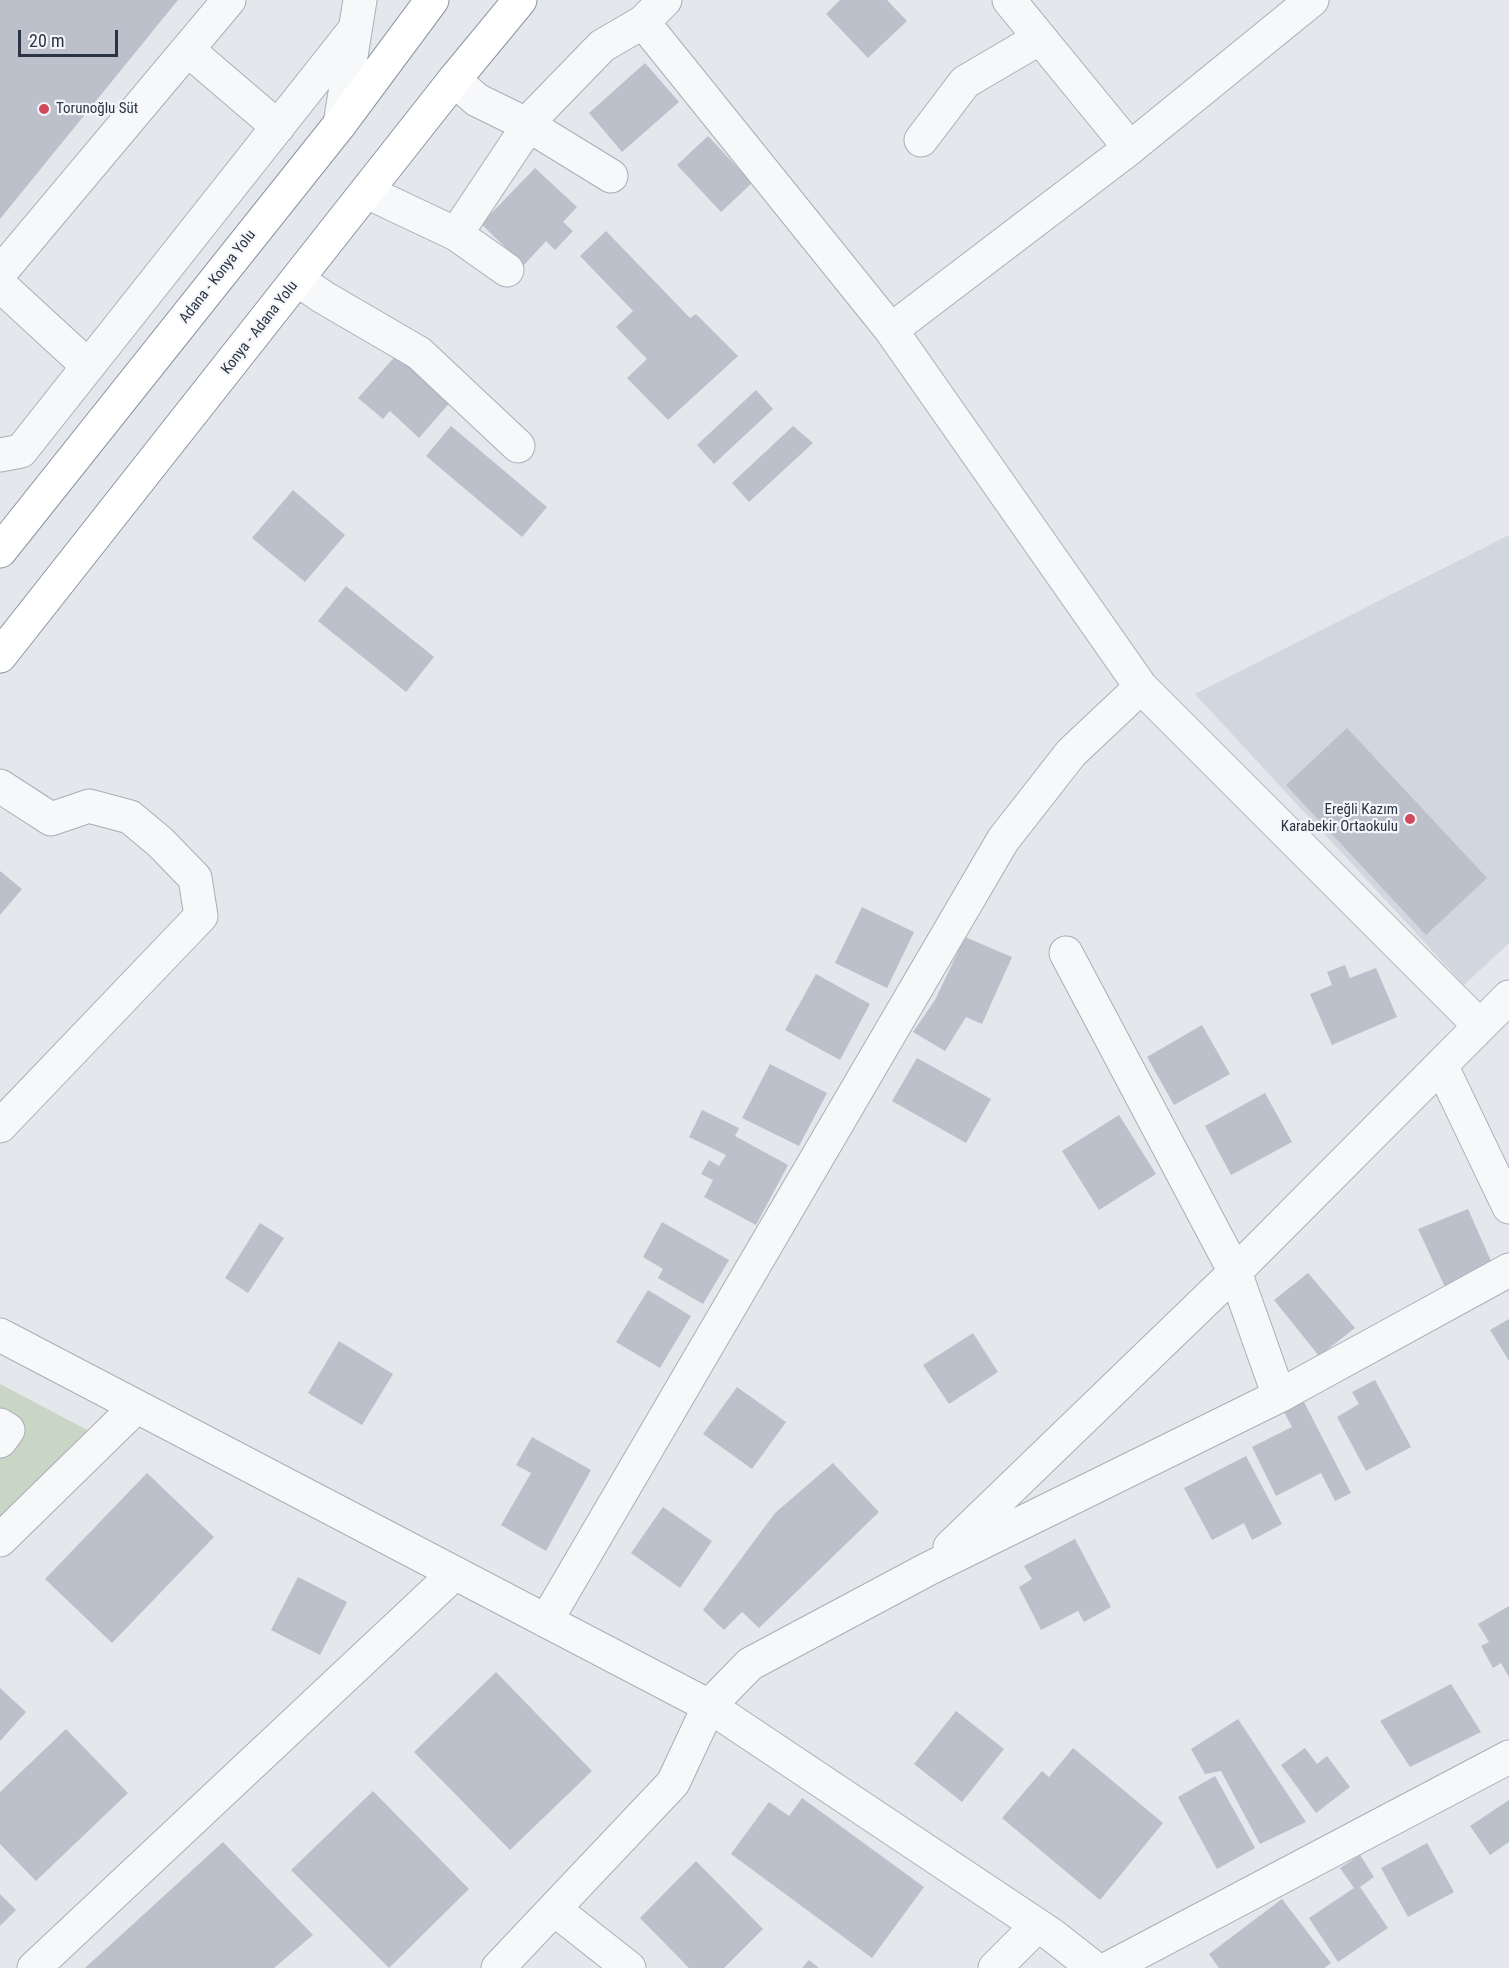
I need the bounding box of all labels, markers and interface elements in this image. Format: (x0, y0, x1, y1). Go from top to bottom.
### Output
scale bar (21, 18, 122, 56)
text: 20 m (29, 30, 64, 51)
place label: Torunoğlu Süt (56, 100, 138, 118)
marker: Torunoğlu Süt (37, 102, 51, 116)
street label: Adana - Konya Yolu (176, 227, 260, 327)
street label: Konya - Adana Yolu (218, 278, 302, 378)
place label: Ereğli Kazım Karabekir Ortaokulu (1281, 801, 1398, 836)
marker: Ereğli Kazım Karabekir Ortaokulu (1403, 812, 1417, 826)

